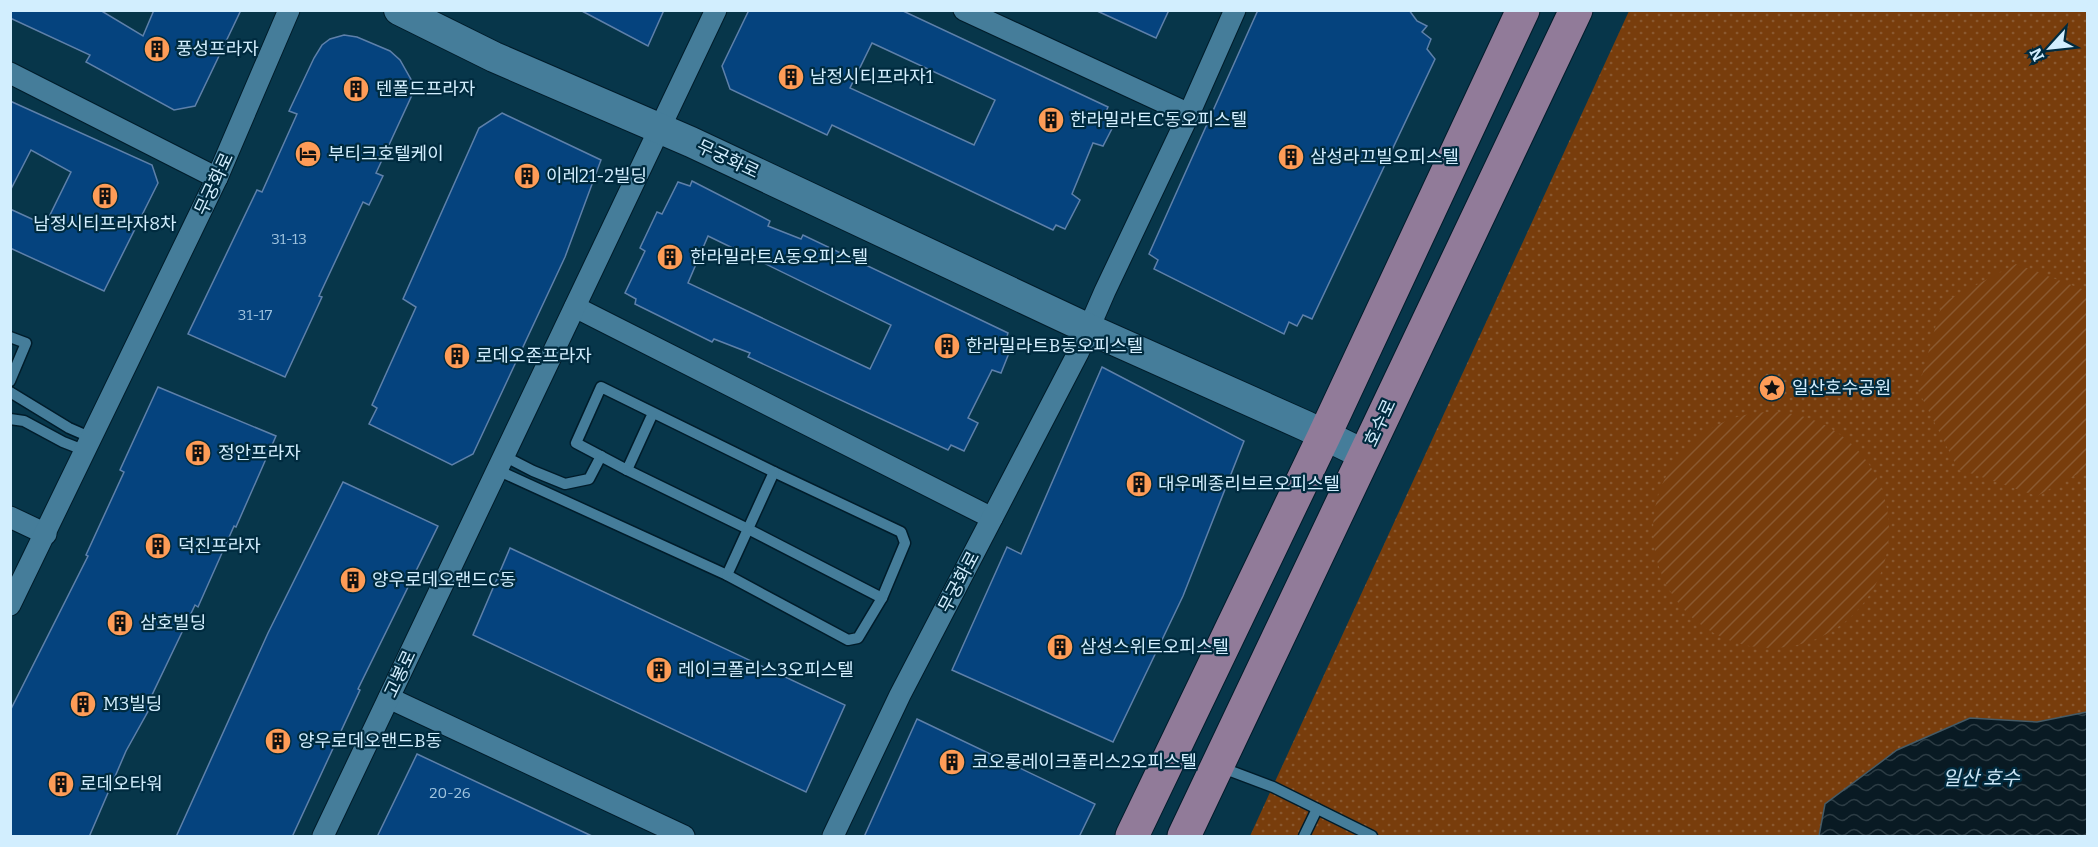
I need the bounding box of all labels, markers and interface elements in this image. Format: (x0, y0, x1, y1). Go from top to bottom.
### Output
north arrow (2020, 18, 2080, 78)
building icon: 풍성프라자 (142, 34, 172, 64)
place label: 풍성프라자 (176, 38, 259, 60)
text: N (2026, 45, 2048, 64)
building icon: 남정시티프라자1 (776, 62, 806, 92)
place label: 남정시티프라자1 (810, 66, 934, 88)
building icon: 텐폴드프라자 (341, 74, 371, 104)
place label: 텐폴드프라자 (376, 78, 476, 100)
building icon: 한라밀라트C동오피스텔 (1036, 105, 1066, 135)
place label: 한라밀라트C동오피스텔 (1070, 109, 1247, 131)
street label: 무궁화로 (693, 135, 763, 183)
hotel icon: 부티크호텔케이 (293, 139, 323, 169)
building icon: 삼성라끄빌오피스텔 (1276, 142, 1306, 172)
place label: 부티크호텔케이 (328, 143, 444, 165)
place label: 삼성라끄빌오피스텔 (1310, 146, 1459, 168)
street label: 무궁화로 (190, 149, 238, 219)
building icon: 이레21-2빌딩 (512, 161, 542, 191)
place label: 이레21-2빌딩 (546, 165, 647, 187)
building icon: 남정시티프라자8차 (90, 181, 120, 211)
place label: 남정시티프라자8차 (33, 213, 177, 235)
house number: 31-13 (271, 230, 307, 248)
building icon: 한라밀라트A동오피스텔 (655, 242, 685, 272)
place label: 한라밀라트A동오피스텔 (690, 246, 868, 268)
house number: 31-17 (238, 306, 273, 324)
building icon: 한라밀라트B동오피스텔 (932, 331, 962, 361)
place label: 한라밀라트B동오피스텔 (966, 335, 1143, 357)
building icon: 로데오존프라자 (442, 341, 472, 371)
place label: 로데오존프라자 (476, 345, 592, 367)
place icon: 일산호수공원 (1757, 373, 1787, 403)
place label: 일산호수공원 (1792, 377, 1891, 399)
street label: 호수로 (1360, 396, 1400, 450)
building icon: 정안프라자 (183, 438, 213, 468)
place label: 정안프라자 (218, 442, 301, 464)
building icon: 대우메종리브르오피스텔 (1124, 469, 1154, 499)
place label: 대우메종리브르오피스텔 (1158, 473, 1340, 495)
building icon: 덕진프라자 (143, 531, 173, 561)
place label: 덕진프라자 (178, 535, 261, 557)
street label: 무궁화로 (934, 548, 984, 616)
building icon: 양우로데오랜드C동 (338, 565, 368, 595)
place label: 양우로데오랜드C동 (372, 569, 516, 591)
building icon: 삼호빌딩 (105, 608, 135, 638)
place label: 삼호빌딩 (140, 612, 206, 634)
building icon: 삼성스위트오피스텔 (1045, 632, 1075, 662)
place label: 삼성스위트오피스텔 (1080, 636, 1229, 658)
street label: 고봉로 (380, 647, 420, 701)
building icon: 레이크폴리스3오피스텔 (644, 655, 674, 685)
place label: 레이크폴리스3오피스텔 (678, 659, 854, 681)
building icon: M3빌딩 (68, 689, 98, 719)
place label: M3빌딩 (103, 693, 162, 715)
building icon: 양우로데오랜드B동 (263, 726, 293, 756)
place label: 양우로데오랜드B동 (298, 730, 442, 752)
building icon: 코오롱레이크폴리스2오피스텔 (937, 747, 967, 777)
place label: 코오롱레이크폴리스2오피스텔 (972, 751, 1197, 773)
water label: 일산 호수 (1942, 766, 2020, 790)
building icon: 로데오타워 (46, 769, 76, 799)
place label: 로데오타워 (80, 773, 163, 795)
house number: 20-26 (429, 784, 471, 802)

